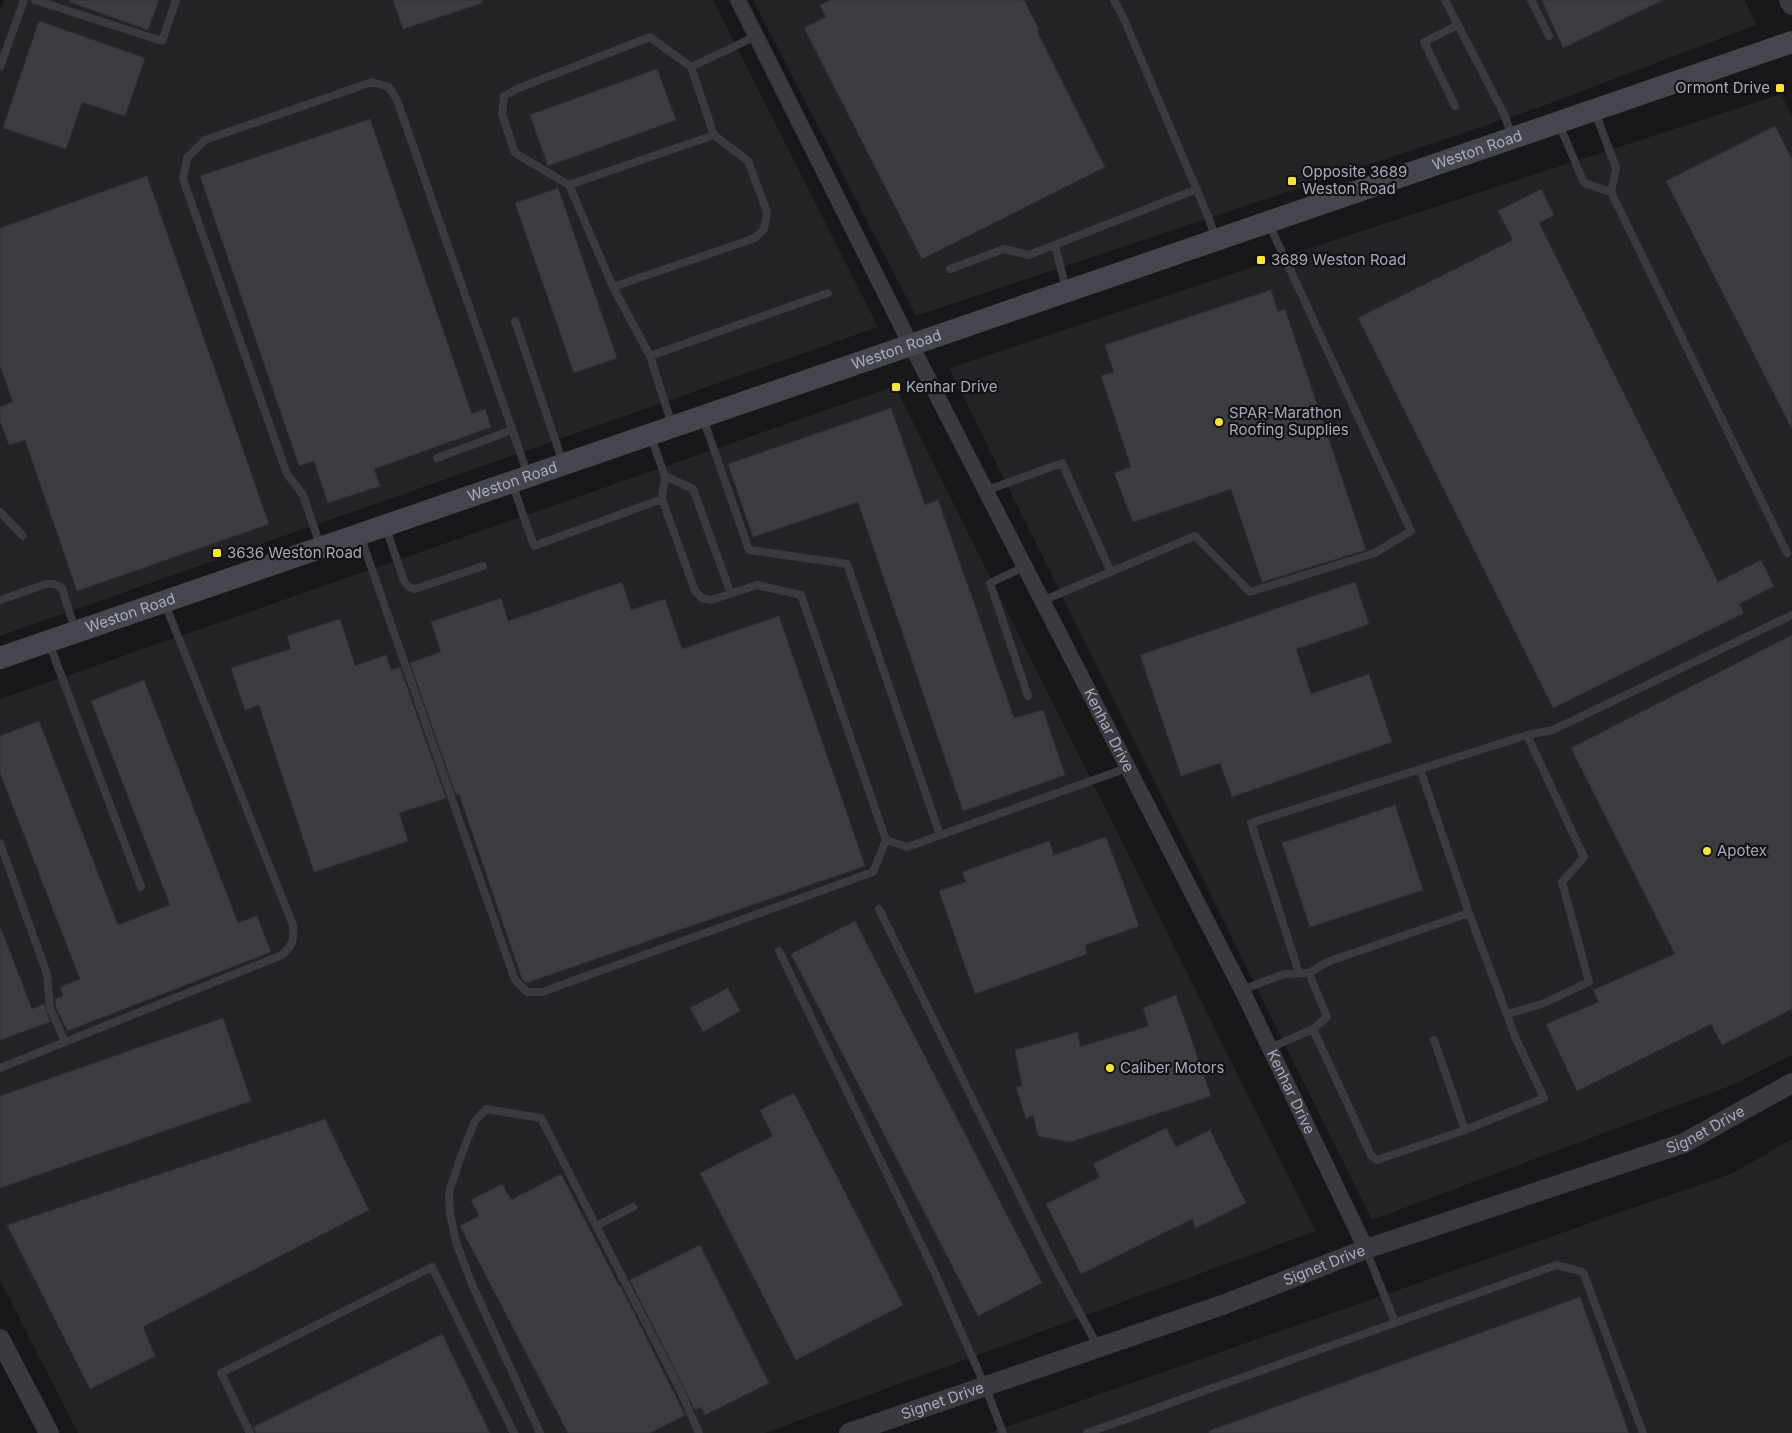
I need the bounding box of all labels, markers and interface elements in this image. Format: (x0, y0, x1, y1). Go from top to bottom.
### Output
place label: Ormont Drive (1675, 78, 1770, 97)
marker: Ormont Drive (1774, 82, 1786, 94)
street label: Weston Road (1430, 126, 1524, 174)
place label: Opposite 3689 Weston Road (1302, 162, 1407, 198)
marker: Opposite 3689 Weston Road (1286, 175, 1298, 187)
place label: 3689 Weston Road (1271, 250, 1406, 269)
marker: 3689 Weston Road (1255, 254, 1267, 266)
street label: Weston Road (849, 325, 944, 374)
place label: Kenhar Drive (906, 377, 997, 396)
marker: Kenhar Drive (890, 381, 902, 393)
place label: SPAR-Marathon Roofing Supplies (1229, 403, 1349, 439)
marker: SPAR-Marathon Roofing Supplies (1213, 416, 1225, 428)
street label: Weston Road (465, 457, 560, 506)
place label: 3636 Weston Road (227, 543, 362, 562)
marker: 3636 Weston Road (211, 547, 223, 559)
street label: Weston Road (83, 588, 178, 637)
street label: Kenhar Drive (1080, 685, 1139, 775)
place label: Apotex (1717, 841, 1767, 860)
marker: Apotex (1701, 845, 1713, 857)
street label: Kenhar Drive (1263, 1046, 1320, 1137)
place label: Caliber Motors (1120, 1058, 1224, 1077)
marker: Caliber Motors (1104, 1062, 1116, 1074)
street label: Signet Drive (1663, 1101, 1748, 1157)
street label: Signet Drive (1280, 1240, 1368, 1289)
street label: Signet Drive (898, 1377, 986, 1423)

